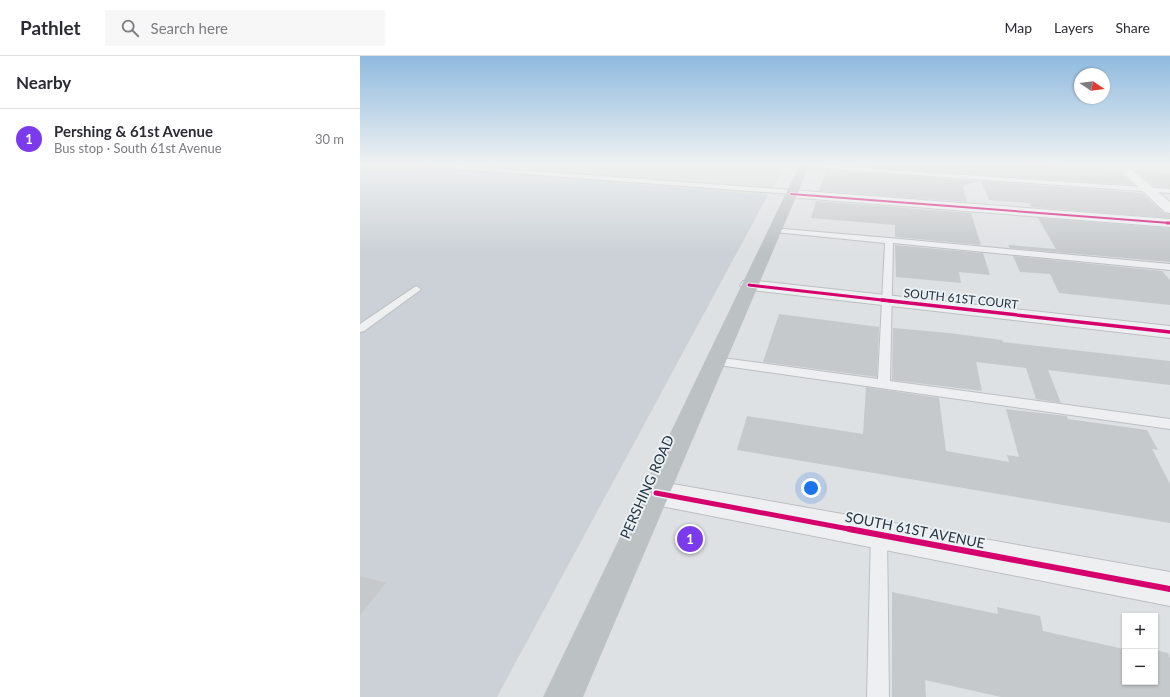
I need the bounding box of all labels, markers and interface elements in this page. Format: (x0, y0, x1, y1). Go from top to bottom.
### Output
search box (105, 10, 385, 46)
text: Pathlet (20, 16, 81, 39)
icon: search (119, 17, 141, 39)
text: Search here (151, 19, 228, 37)
text: Map (1004, 19, 1032, 36)
text: Layers (1054, 19, 1094, 36)
text: Share (1116, 19, 1150, 36)
north arrow (1074, 68, 1110, 104)
text: Nearby (16, 72, 71, 93)
text: Pershing & 61st Avenue (54, 122, 213, 140)
text: 1 (25, 131, 33, 147)
text: 30 m (315, 131, 344, 147)
text: Bus stop · South 61st Avenue (54, 140, 222, 156)
street label: SOUTH 61ST COURT (903, 285, 1019, 312)
street label: PERSHING ROAD (616, 432, 677, 541)
your location (801, 478, 821, 498)
street label: SOUTH 61ST AVENUE (844, 508, 986, 551)
pin: 1 (677, 524, 703, 554)
map controls (1122, 613, 1158, 685)
button: + (1122, 613, 1158, 649)
button: − (1122, 649, 1158, 685)

